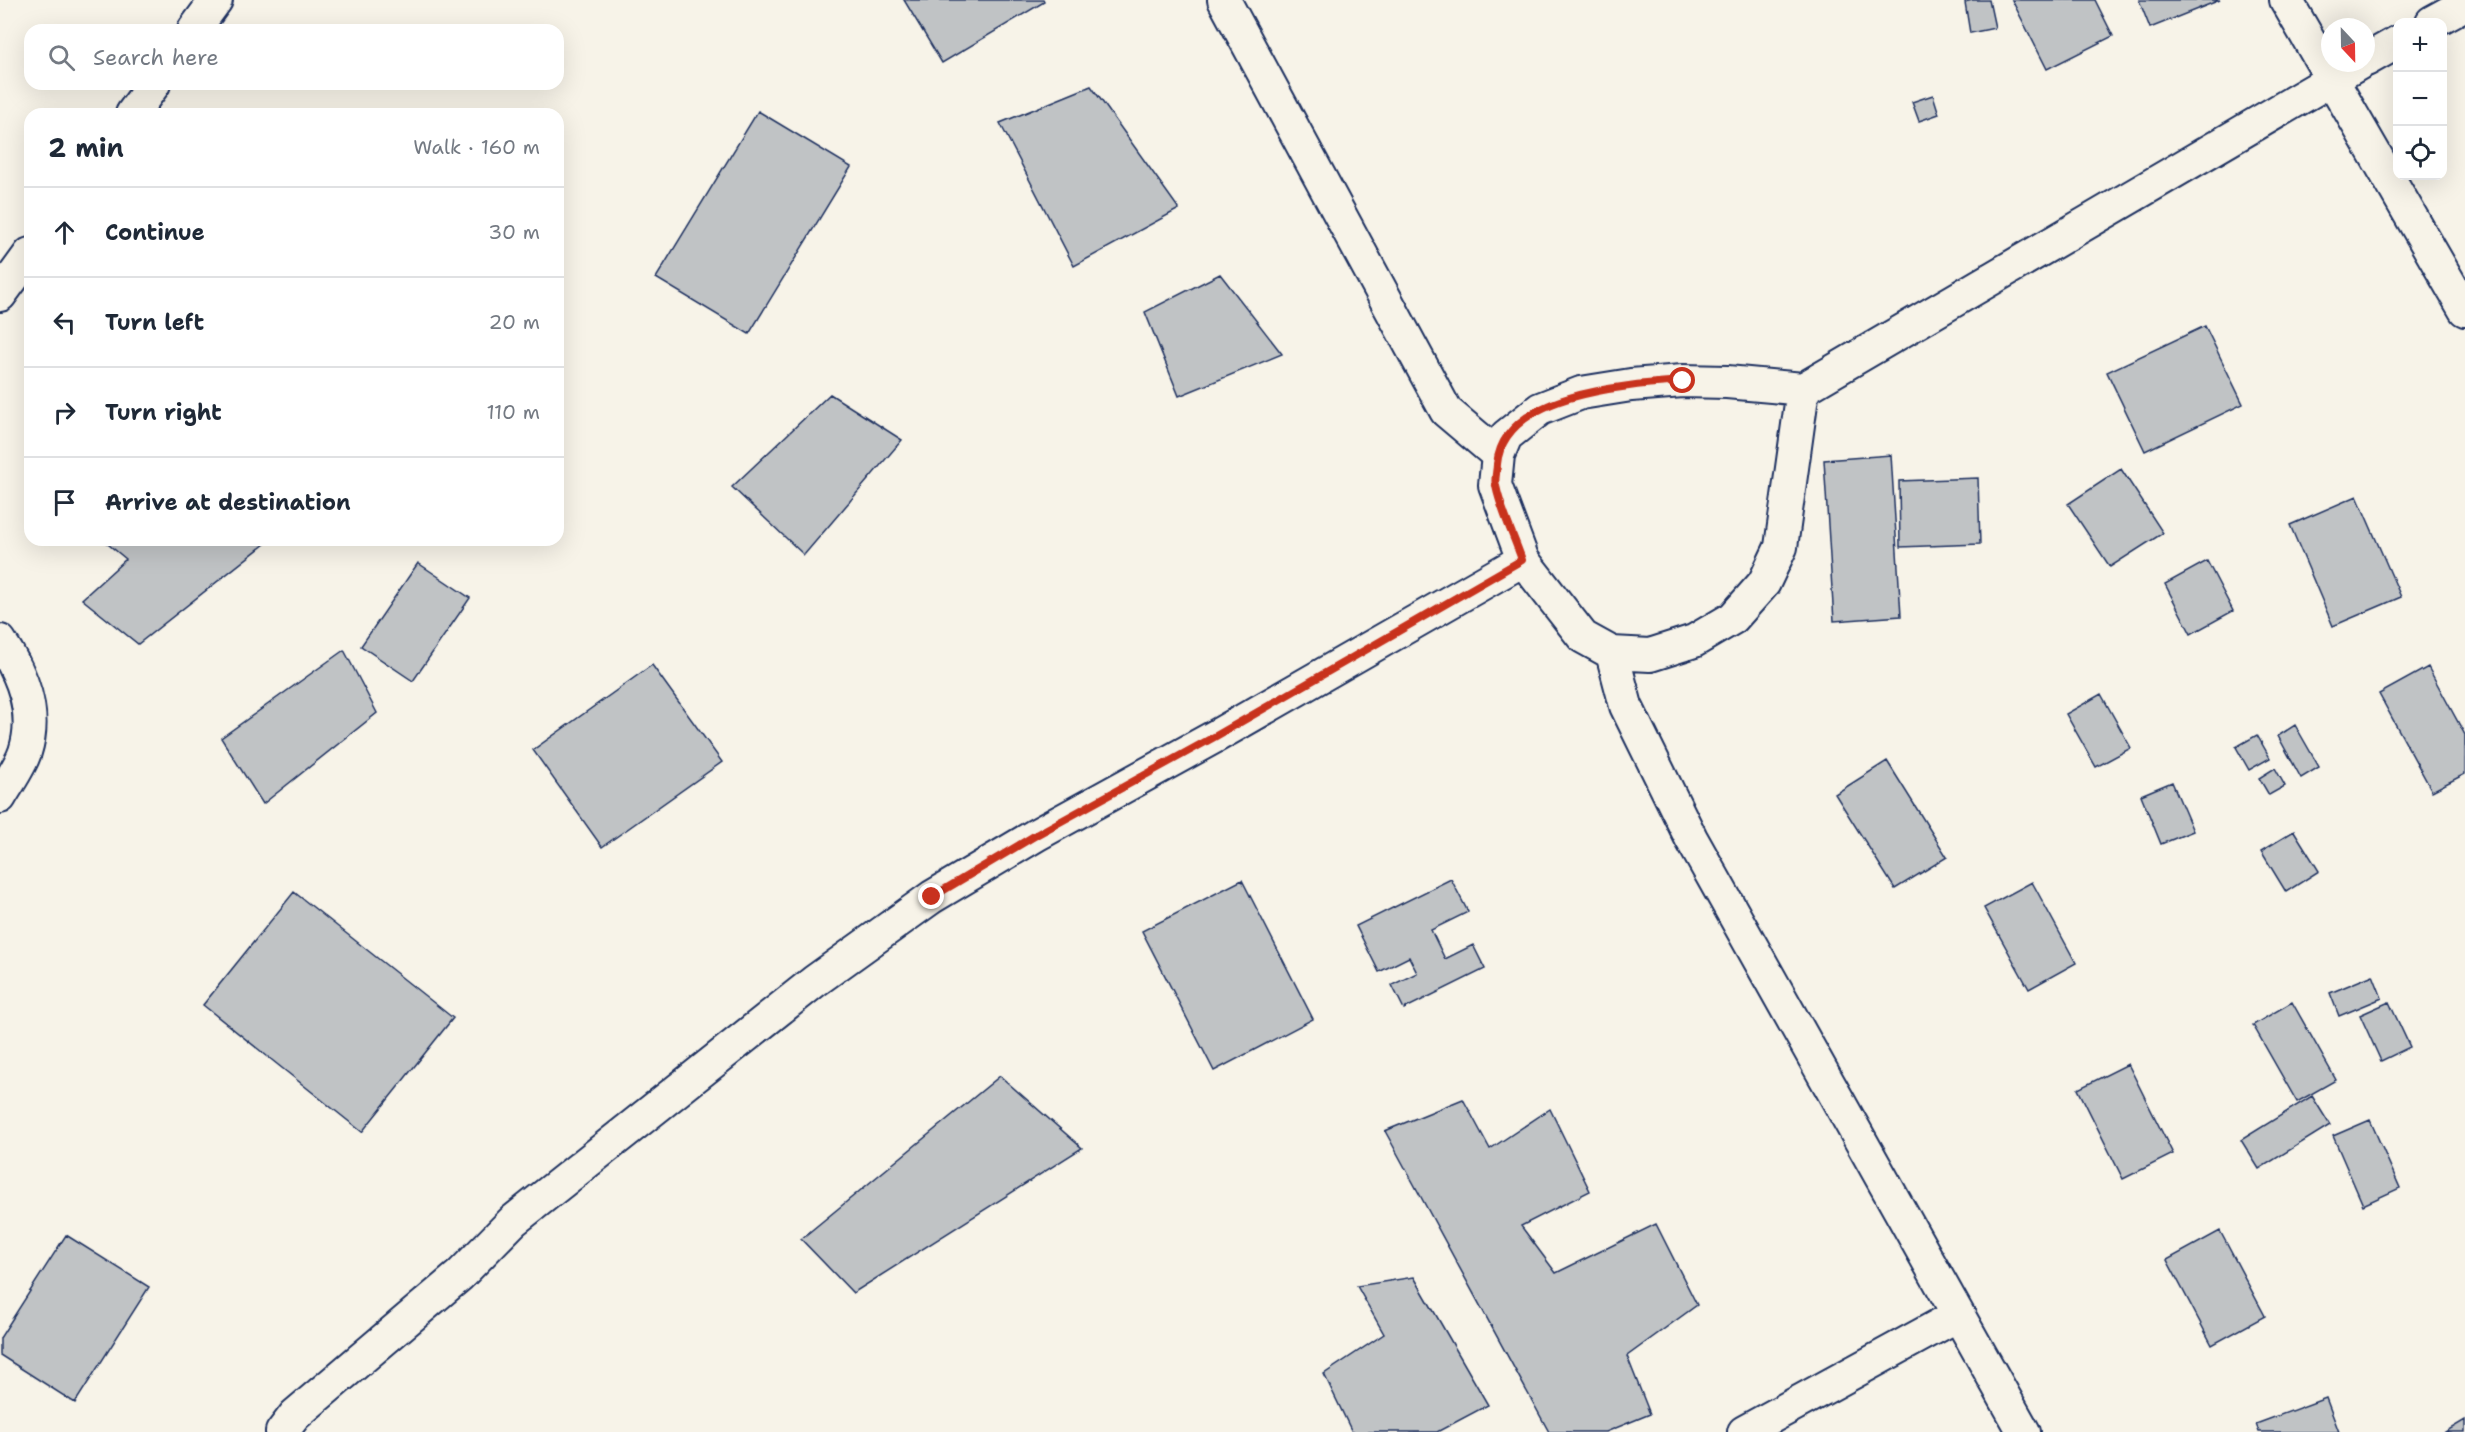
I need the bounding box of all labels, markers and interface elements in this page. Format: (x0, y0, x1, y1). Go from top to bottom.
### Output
north arrow (2321, 18, 2375, 72)
map controls (2393, 18, 2447, 180)
button: + (2393, 18, 2447, 72)
search box (24, 24, 564, 90)
icon: search (45, 41, 78, 74)
text: Search here (93, 43, 219, 72)
button: − (2393, 72, 2447, 126)
button: locate (2393, 126, 2447, 180)
text: 2 min (48, 130, 124, 165)
text: Walk · 160 m (413, 134, 540, 160)
icon: ahead (48, 216, 81, 249)
text: Continue (105, 218, 205, 247)
text: 30 m (488, 219, 540, 245)
icon: left (48, 306, 81, 339)
text: Turn left (105, 308, 204, 337)
text: 20 m (489, 309, 540, 335)
route start (1669, 367, 1695, 393)
icon: right (48, 396, 81, 429)
text: Turn right (105, 398, 222, 427)
text: 110 m (486, 399, 540, 425)
icon: arrive (48, 486, 81, 519)
text: Arrive at destination (105, 488, 351, 517)
route end (918, 883, 944, 909)

